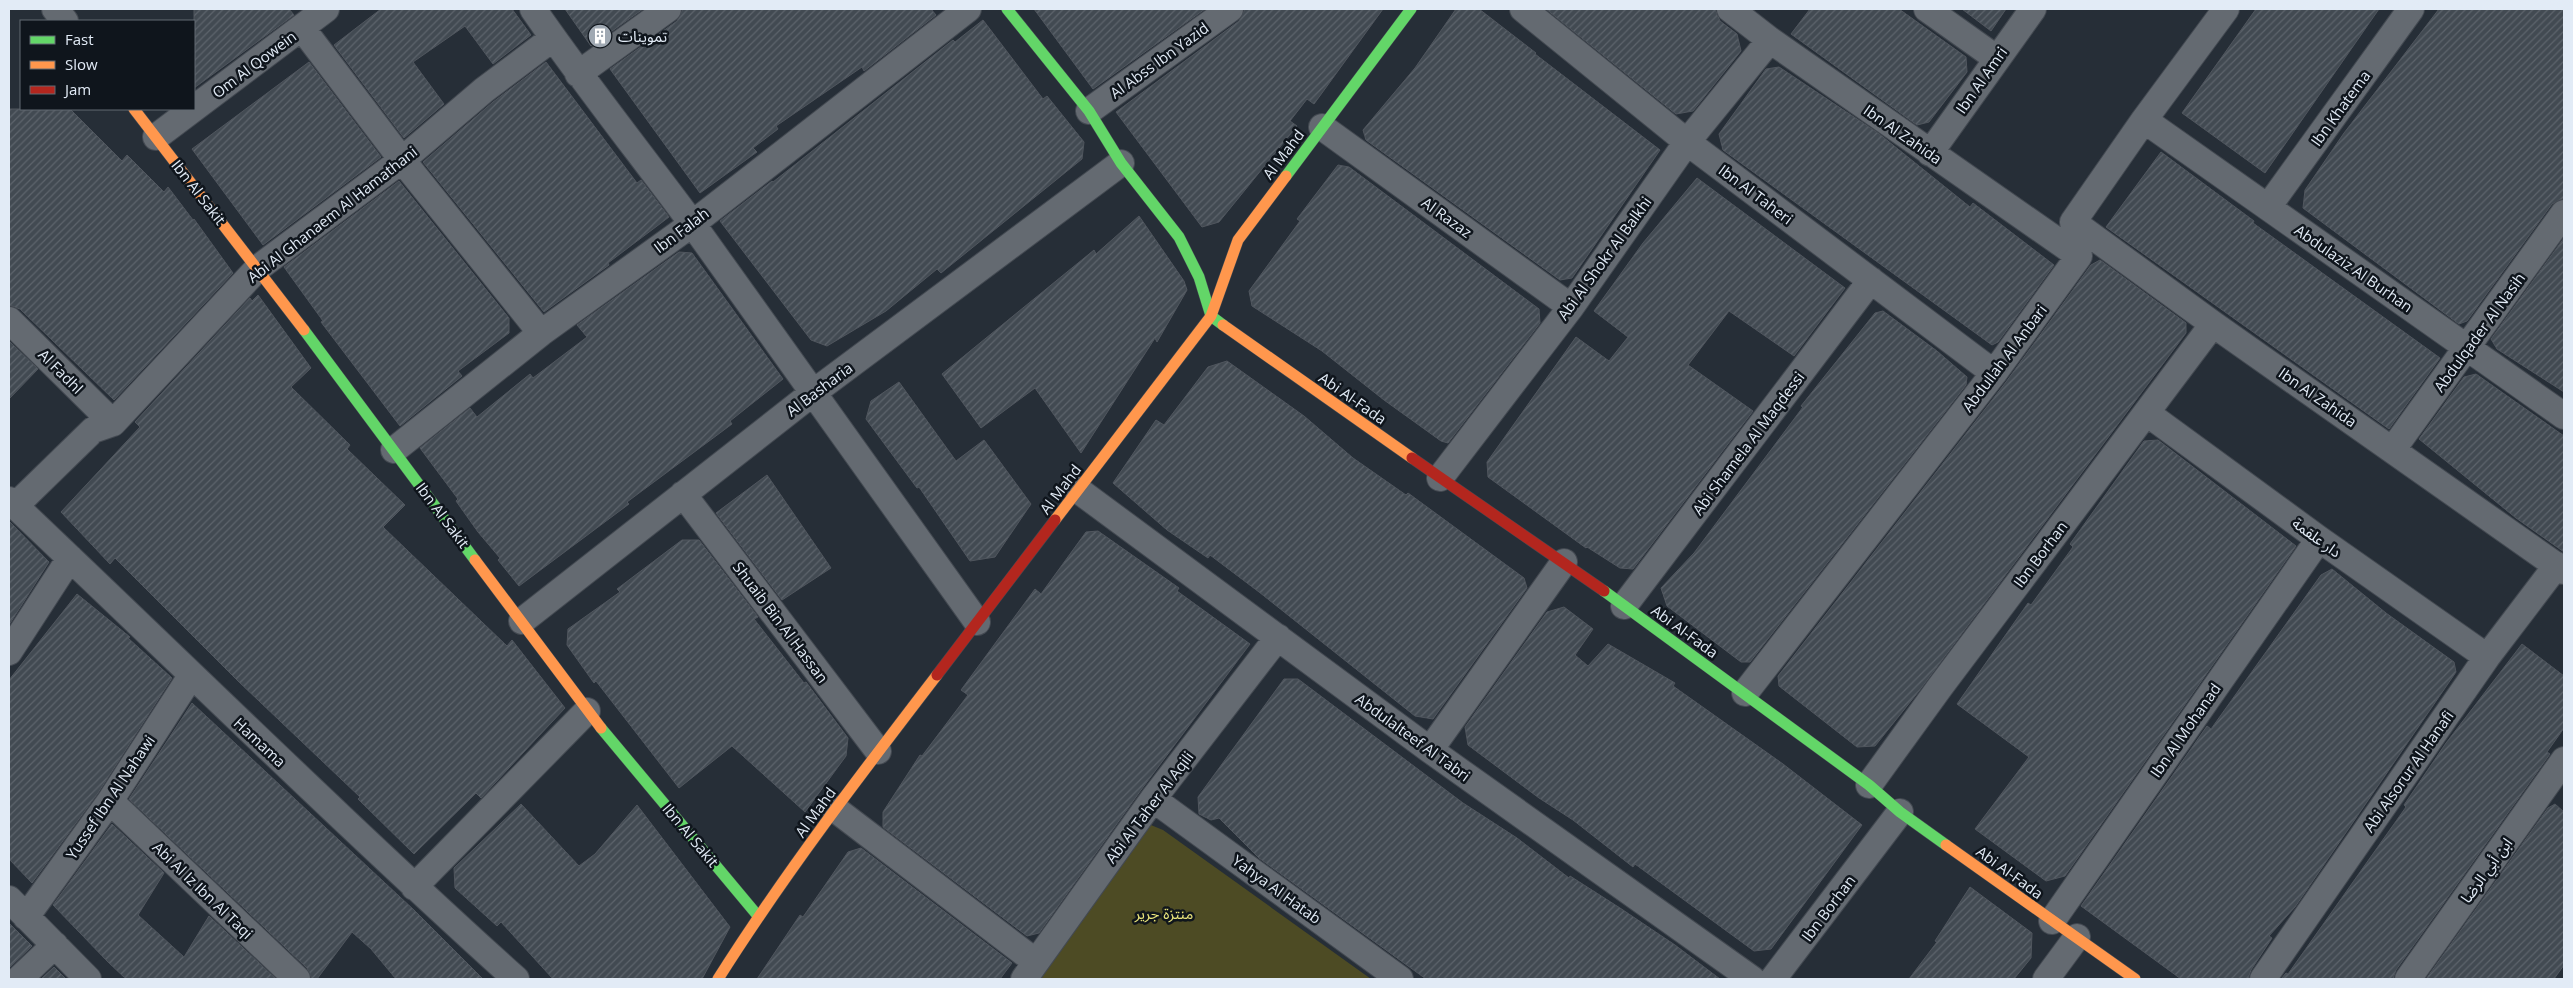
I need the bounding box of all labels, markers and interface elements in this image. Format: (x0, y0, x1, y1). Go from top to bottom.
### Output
street label: Al Abss Ibn Yazid (1106, 17, 1212, 103)
legend (20, 20, 195, 110)
building icon: تموينات (587, 23, 613, 49)
street label: Om Al Qowein (208, 26, 300, 102)
place label: تموينات (618, 26, 667, 46)
text: Fast (65, 29, 94, 49)
street label: Ibn Al Amri (1951, 43, 2011, 117)
text: Slow (65, 54, 98, 74)
street label: Ibn Khatema (2306, 66, 2374, 150)
text: Jam (63, 79, 91, 99)
street label: Ibn Al Zahida (1860, 100, 1946, 168)
street label: Al Mahd (1258, 125, 1308, 183)
street label: Abi Al Ghanaem Al Hamathani (243, 141, 421, 287)
street label: Ibn Al Sakit (167, 155, 231, 229)
street label: Ibn Al Taheri (1715, 160, 1797, 228)
street label: Al Razaz (1418, 192, 1476, 242)
street label: Abi Al Shokr Al Balkhi (1552, 192, 1656, 324)
street label: Ibn Falah (649, 203, 713, 257)
street label: Abdulaziz Al Burhan (2291, 220, 2417, 316)
street label: Abdulqader Al Nasih (2429, 268, 2529, 396)
street label: Abdullah Al Anbari (1957, 300, 2051, 416)
street label: Al Fadhl (34, 344, 88, 398)
street label: Al Basharia (782, 358, 856, 420)
street label: Ibn Al Zahida (2275, 363, 2361, 431)
street label: Abi Al-Fada (1315, 367, 1391, 429)
street label: Abi Shamela Al Maqdessi (1688, 367, 1808, 519)
street label: Al Mahd (1035, 460, 1085, 518)
street label: Ibn Al Sakit (412, 478, 474, 552)
street label: دار علقمة (2289, 513, 2345, 561)
street label: Ibn Borhan (2009, 517, 2071, 591)
street label: Shuaib Bin Al Hassan (729, 557, 833, 687)
street label: Abi Al-Fada (1648, 600, 1722, 662)
street label: Ibn Al Mohanad (2145, 679, 2225, 781)
street label: Abdulalteef Al Tabri (1352, 689, 1474, 785)
street label: Abi Alsorur Al Hanafi (2358, 706, 2458, 836)
street label: Hamama (230, 713, 290, 771)
street label: Yussef Ibn Al Nahawi (61, 731, 159, 863)
street label: Abi Al Taher Al Aqili (1100, 747, 1198, 867)
street label: Al Mahd (790, 783, 840, 841)
street label: Ibn Al Sakit (659, 799, 723, 871)
street label: ابن أبي الرضا (2456, 833, 2518, 908)
street label: Abi Al Iz Ibn Al Taqi (149, 837, 257, 943)
street label: Abi Al-Fada (1973, 841, 2047, 903)
street label: Yahya Al Hatab (1229, 850, 1325, 928)
street label: Ibn Borhan (1797, 871, 1859, 945)
park label: منتزة جرير (1134, 903, 1193, 923)

